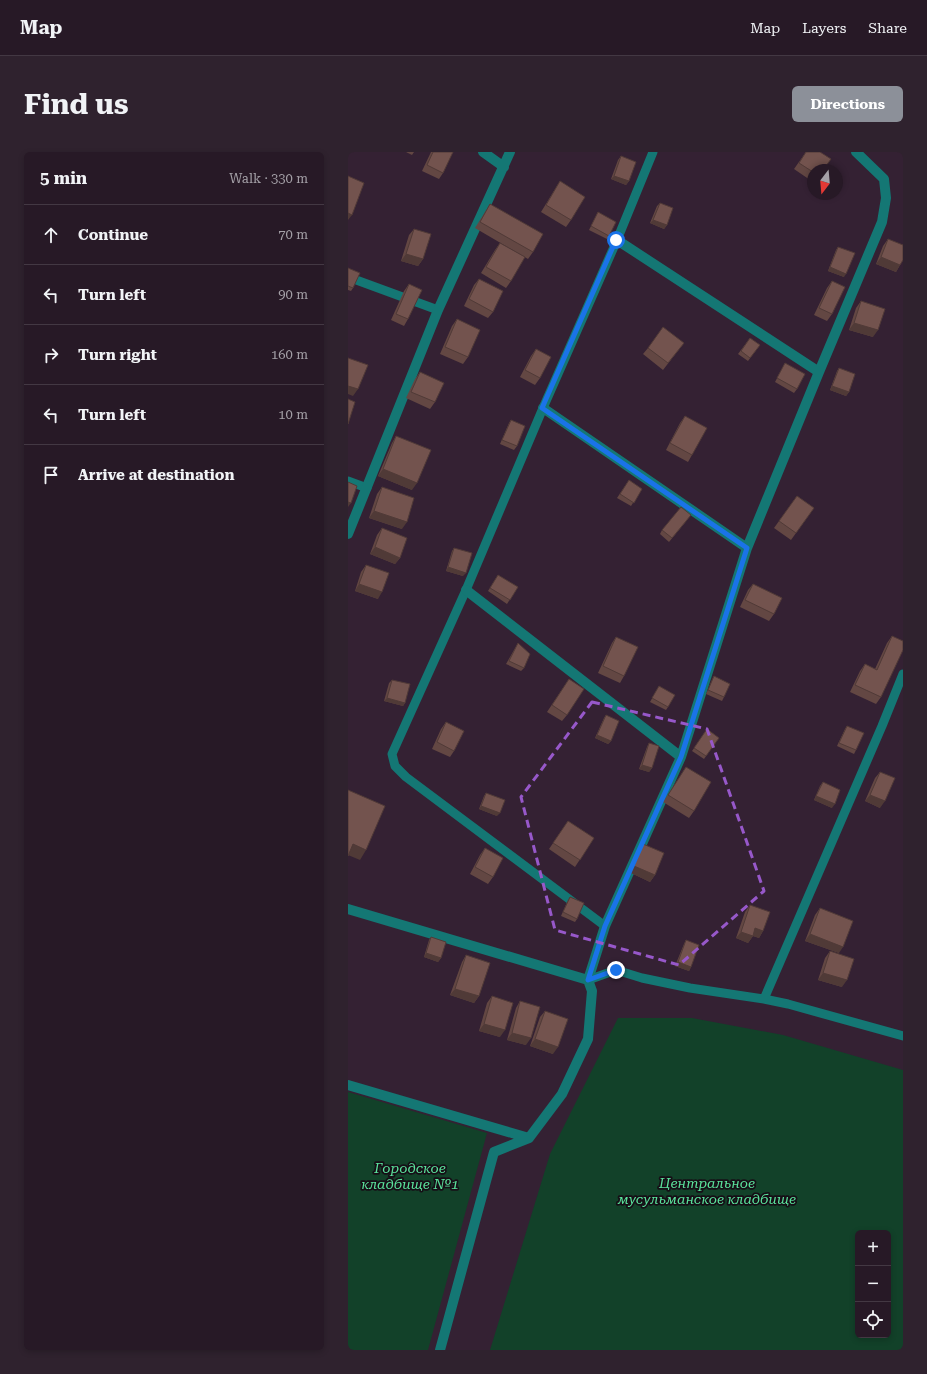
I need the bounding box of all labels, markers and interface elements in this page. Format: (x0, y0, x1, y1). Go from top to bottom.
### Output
text: Map (20, 16, 62, 39)
text: Map (750, 20, 780, 36)
text: Layers (802, 20, 846, 36)
text: Share (868, 20, 907, 36)
button: Directions (792, 86, 903, 122)
text: Find us (24, 88, 128, 121)
north arrow (807, 164, 843, 200)
text: 5 min (40, 168, 87, 188)
text: Walk · 330 m (229, 171, 308, 186)
icon: ahead (40, 224, 62, 246)
text: Continue (78, 226, 148, 244)
text: 70 m (278, 227, 308, 242)
route start (607, 231, 625, 249)
icon: left (40, 284, 62, 306)
text: Turn left (78, 286, 146, 304)
text: 90 m (278, 287, 308, 302)
icon: right (40, 344, 62, 366)
text: Turn right (78, 346, 157, 364)
text: 160 m (271, 347, 308, 362)
icon: left (40, 404, 62, 426)
text: Turn left (78, 406, 146, 424)
text: 10 m (278, 407, 308, 422)
icon: arrive (40, 464, 62, 486)
text: Arrive at destination (78, 466, 234, 484)
route end (607, 961, 625, 979)
park label: Городское кладбище №1 (361, 1160, 459, 1192)
park label: Центральное мусульманское кладбище (617, 1175, 796, 1207)
map controls (855, 1230, 891, 1338)
button: + (855, 1230, 891, 1266)
button: − (855, 1266, 891, 1302)
button: locate (855, 1302, 891, 1338)

